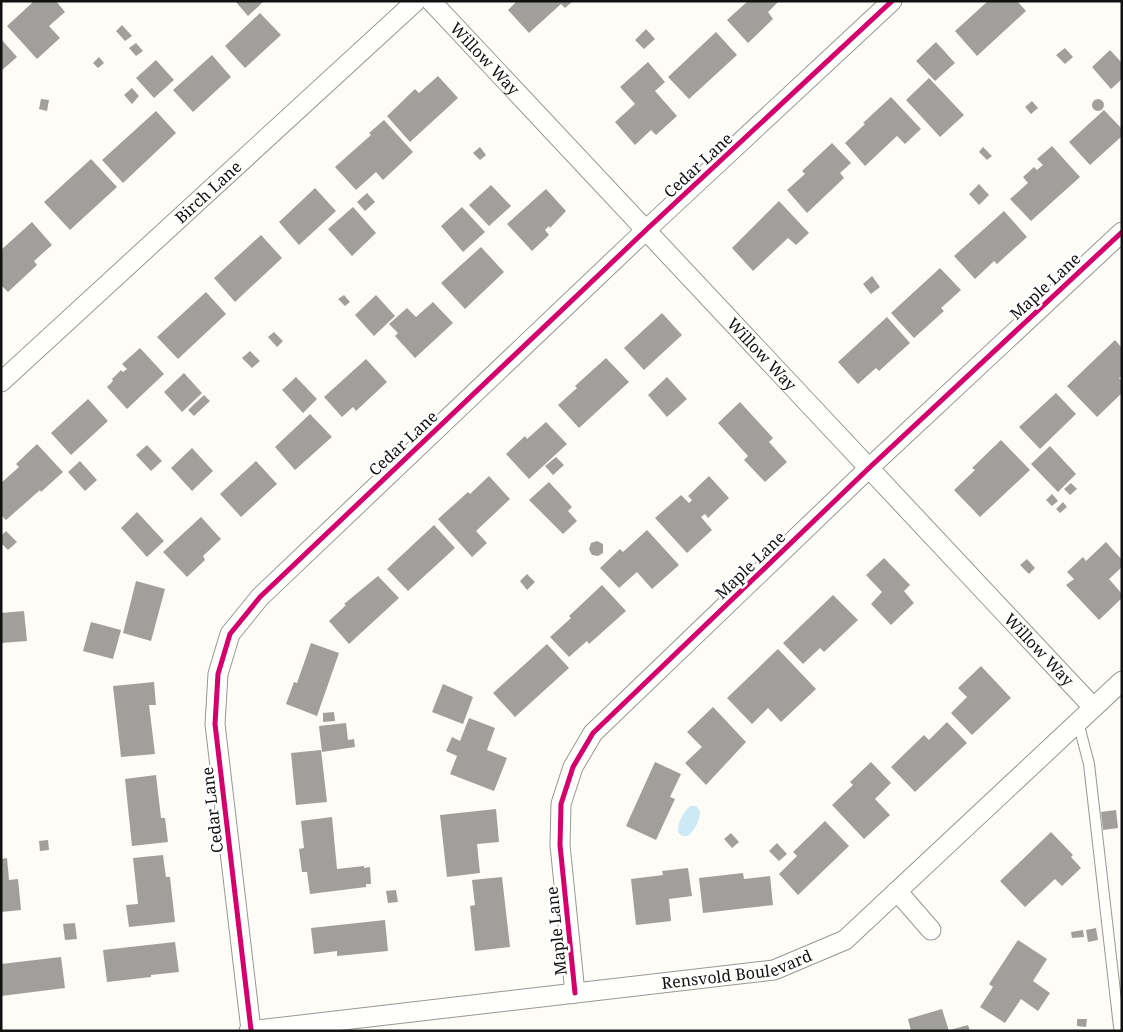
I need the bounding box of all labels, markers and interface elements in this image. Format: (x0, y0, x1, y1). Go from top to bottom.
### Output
street label: Willow Way (445, 17, 525, 101)
street label: Cedar Lane (659, 127, 737, 203)
street label: Birch Lane (170, 156, 246, 228)
street label: Maple Lane (1005, 247, 1085, 325)
street label: Willow Way (722, 313, 802, 396)
street label: Cedar Lane (364, 405, 442, 481)
street label: Maple Lane (710, 526, 790, 604)
street label: Willow Way (999, 608, 1079, 691)
street label: Cedar Lane (196, 766, 228, 854)
street label: Maple Lane (540, 885, 572, 977)
street label: Rensvold Boulevard (660, 944, 815, 994)

